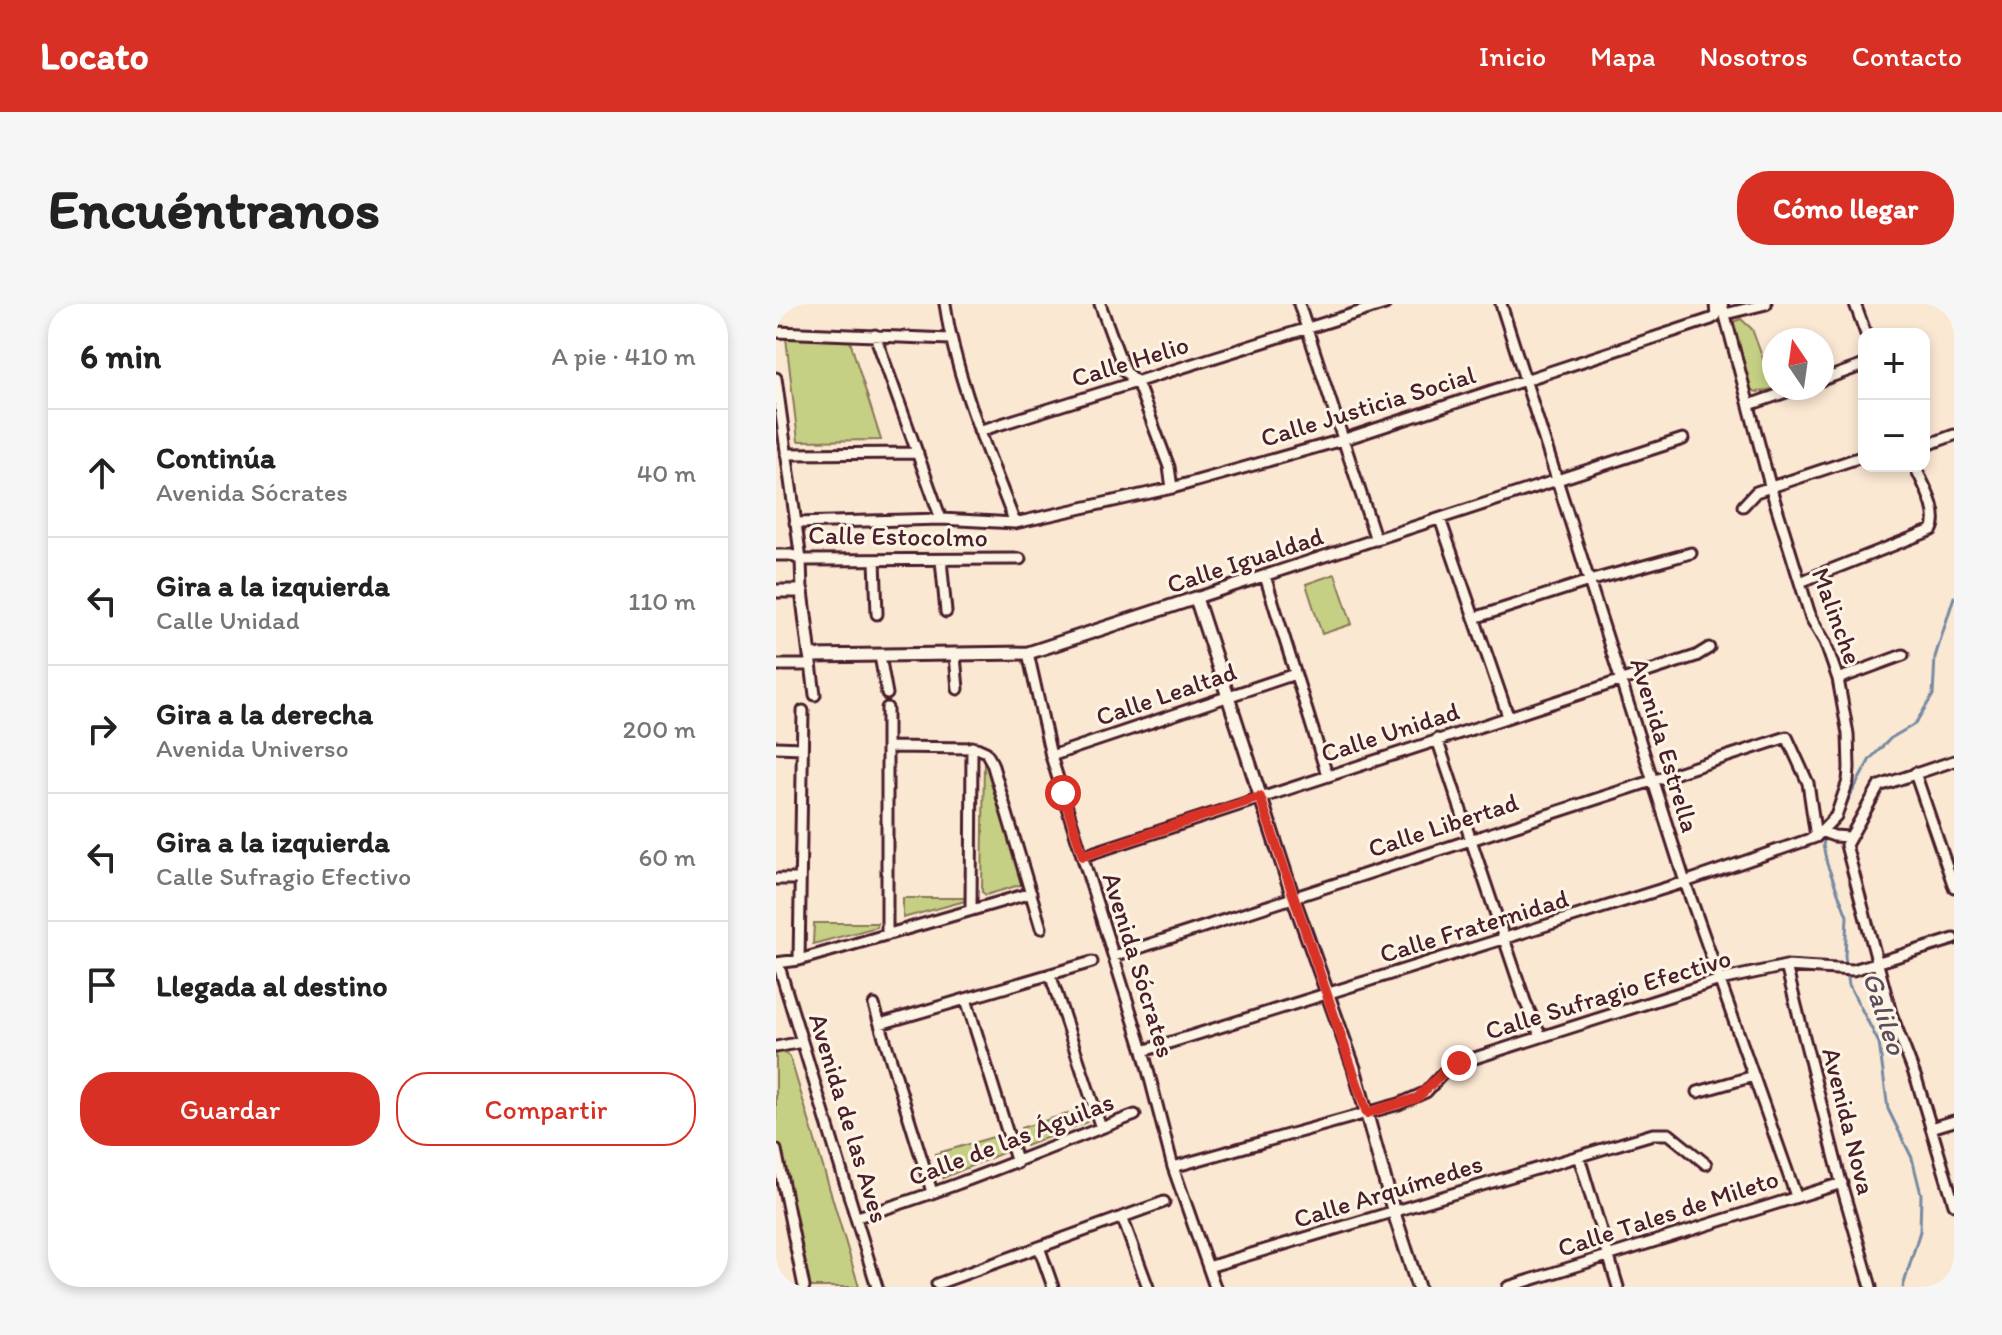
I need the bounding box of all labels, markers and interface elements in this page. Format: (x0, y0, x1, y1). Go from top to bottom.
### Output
text: Locato (40, 33, 149, 79)
text: Inicio (1479, 39, 1546, 73)
text: Mapa (1590, 39, 1656, 73)
text: Nosotros (1700, 39, 1808, 73)
text: Contacto (1852, 39, 1962, 73)
button: Cómo llegar (1737, 171, 1954, 245)
text: Encuéntranos (48, 175, 380, 242)
street label: Calle Helio (1067, 328, 1193, 394)
north arrow (1762, 328, 1834, 400)
map controls (1858, 328, 1930, 472)
button: + (1858, 328, 1930, 400)
text: 6 min (80, 336, 161, 377)
text: A pie · 410 m (551, 340, 696, 372)
street label: Calle Justicia Social (1257, 358, 1479, 454)
button: − (1858, 400, 1930, 472)
text: Continúa (156, 439, 276, 476)
icon: ahead (80, 451, 124, 495)
text: 40 m (637, 457, 696, 489)
text: Avenida Sócrates (156, 476, 348, 508)
street label: Calle Estocolmo (808, 518, 988, 554)
street label: Calle Igualdad (1163, 520, 1327, 600)
street label: Malinche (1805, 563, 1869, 669)
text: Gira a la izquierda (156, 567, 390, 604)
icon: left (80, 579, 124, 623)
text: 110 m (628, 585, 696, 617)
text: Calle Unidad (156, 604, 300, 636)
street label: Avenida Estrella (1623, 654, 1707, 836)
street label: Calle Lealtad (1092, 655, 1240, 733)
text: Gira a la derecha (156, 695, 373, 732)
street label: Calle Unidad (1317, 695, 1463, 769)
icon: right (80, 707, 124, 751)
text: 200 m (623, 713, 696, 745)
text: Avenida Universo (156, 732, 349, 764)
route start (1045, 775, 1081, 811)
street label: Calle Libertad (1364, 786, 1522, 864)
text: Gira a la izquierda (156, 823, 390, 860)
icon: left (80, 835, 124, 879)
text: 60 m (639, 841, 696, 873)
text: Calle Sufragio Efectivo (156, 860, 411, 892)
street label: Avenida Sócrates (1096, 869, 1182, 1061)
street label: Calle Fraternidad (1376, 882, 1572, 970)
street label: Calle Sufragio Efectivo (1481, 941, 1735, 1047)
icon: arrive (80, 963, 124, 1007)
text: Llegada al destino (156, 967, 388, 1004)
water label: Galileo (1856, 967, 1914, 1059)
street label: Avenida de las Aves (802, 1009, 896, 1227)
street label: Avenida Nova (1815, 1044, 1883, 1198)
route end (1441, 1045, 1477, 1081)
button: Guardar (80, 1072, 380, 1146)
button: Compartir (396, 1072, 696, 1146)
street label: Calle de las Águilas (904, 1085, 1118, 1193)
street label: Calle Arquímedes (1290, 1147, 1486, 1235)
street label: Calle Tales de Mileto (1554, 1162, 1782, 1264)

